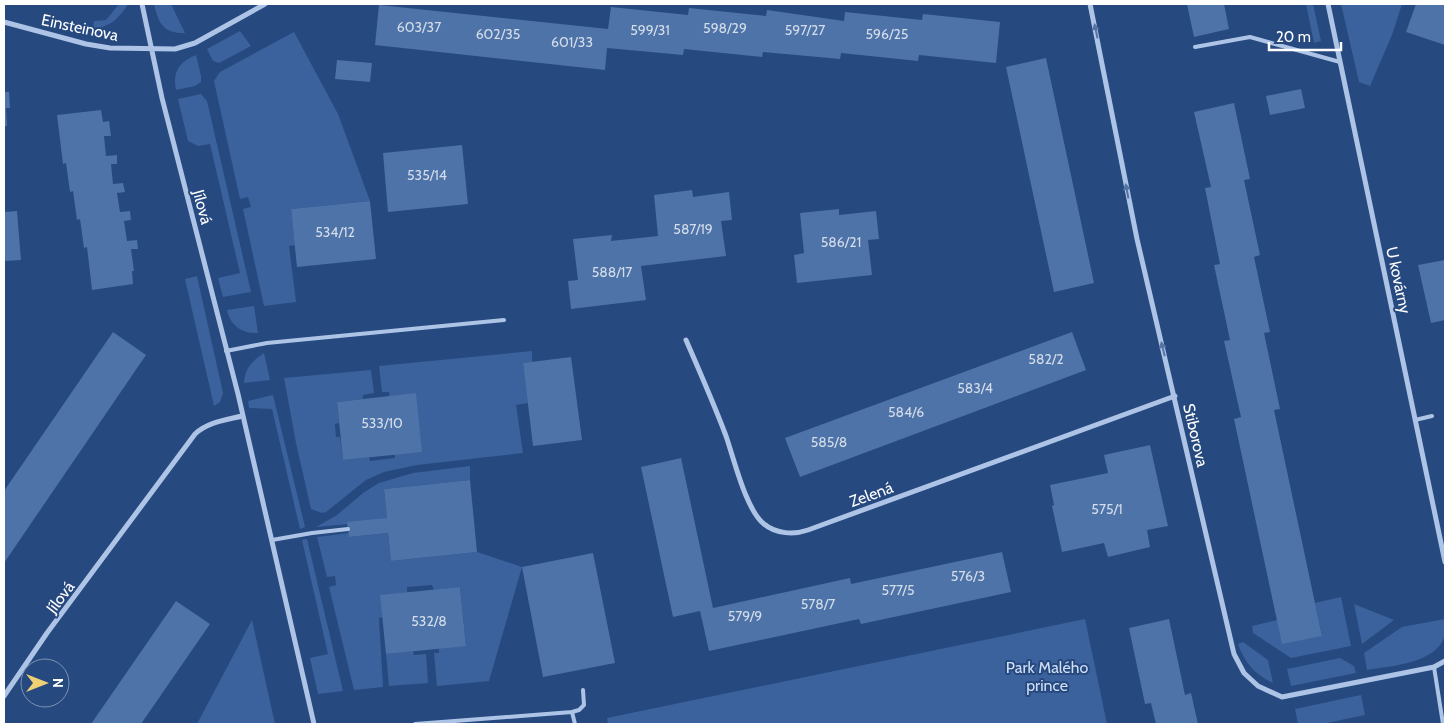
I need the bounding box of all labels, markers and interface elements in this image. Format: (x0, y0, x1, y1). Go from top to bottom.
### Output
street label: Einsteinova (40, 10, 120, 45)
house number: 603/37 (397, 18, 441, 36)
house number: 598/29 (703, 19, 747, 37)
scale bar (1269, 20, 1342, 52)
house number: 599/31 (630, 21, 670, 39)
house number: 597/27 (785, 21, 825, 39)
one-way arrow (1091, 23, 1099, 39)
house number: 602/35 (476, 25, 520, 43)
house number: 596/25 (866, 25, 908, 43)
text: 20 m (1276, 28, 1311, 46)
house number: 601/33 (551, 33, 593, 51)
house number: 535/14 (407, 166, 447, 184)
one-way arrow (1123, 182, 1131, 198)
street label: Jílová (189, 187, 216, 227)
house number: 587/19 (673, 220, 713, 238)
house number: 534/12 (315, 223, 355, 241)
house number: 586/21 (821, 233, 861, 251)
street label: U kovárny (1382, 245, 1415, 315)
house number: 588/17 (592, 263, 632, 281)
one-way arrow (1159, 341, 1167, 356)
house number: 582/2 (1028, 350, 1064, 368)
house number: 583/4 (957, 379, 993, 397)
street label: Stiborova (1179, 402, 1212, 469)
house number: 584/6 (888, 403, 924, 421)
house number: 533/10 (361, 414, 403, 432)
house number: 585/8 (811, 433, 847, 451)
street label: Zelená (847, 478, 896, 511)
house number: 575/1 (1091, 500, 1123, 518)
house number: 576/3 (951, 567, 985, 585)
street label: Jílová (42, 577, 79, 618)
house number: 577/5 (882, 581, 914, 599)
house number: 578/7 (801, 595, 835, 613)
house number: 579/9 (728, 607, 762, 625)
house number: 532/8 (411, 612, 447, 630)
north arrow (20, 658, 70, 708)
park label: Park Malého prince (1006, 658, 1088, 695)
text: N (49, 678, 67, 688)

